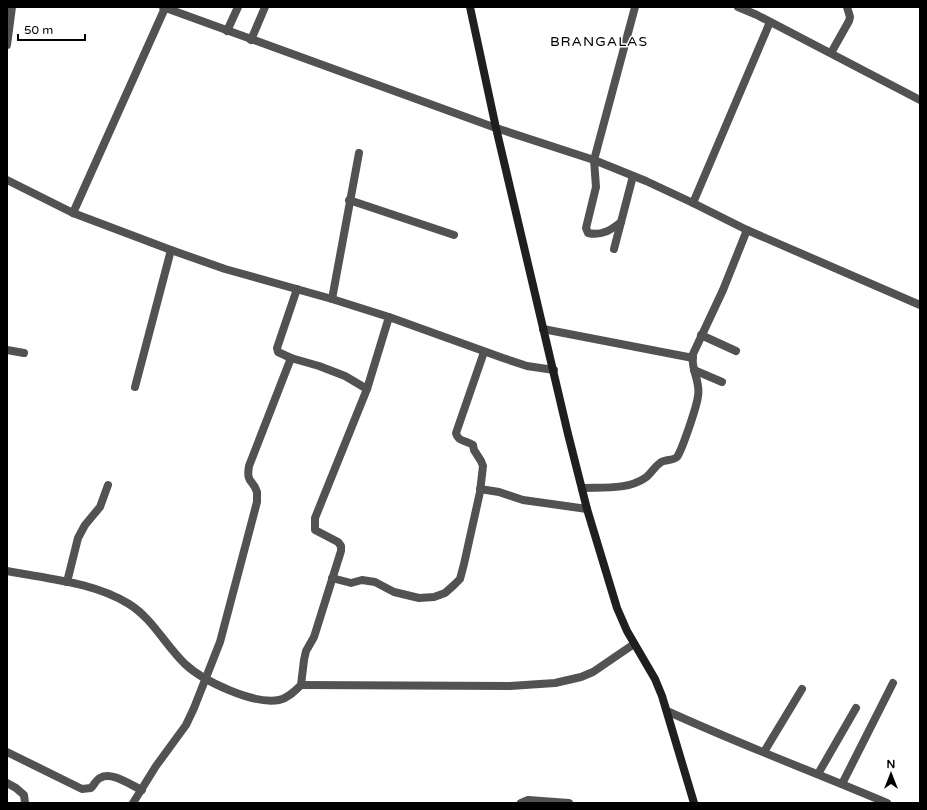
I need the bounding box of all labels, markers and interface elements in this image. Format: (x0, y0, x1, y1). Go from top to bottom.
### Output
scale bar (18, 16, 85, 42)
text: 50 m (24, 23, 53, 37)
district label: BRANGALAS (550, 33, 648, 50)
north arrow (871, 754, 911, 794)
text: N (887, 758, 895, 771)

